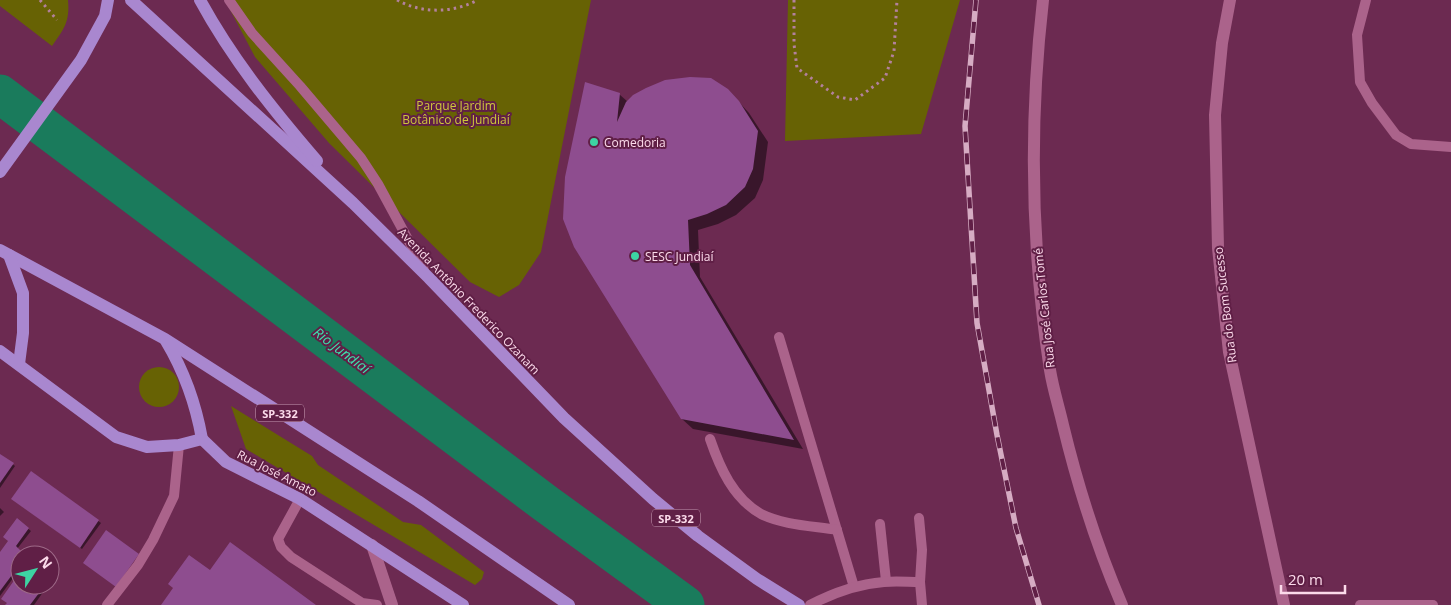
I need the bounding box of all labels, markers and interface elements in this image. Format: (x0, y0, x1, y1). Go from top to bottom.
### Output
park label: Parque Jardim Botânico de Jundiaí (402, 97, 511, 128)
place label: Comedoria (604, 134, 666, 151)
marker: Comedoria (588, 136, 600, 148)
street label: Avenida Antônio Frederico Ozanam (394, 224, 544, 378)
street label: Rua do Bom Sucesso (1209, 246, 1241, 364)
street label: Rua José Carlos Tomé (1029, 247, 1059, 369)
place label: SESC Jundiaí (645, 248, 714, 265)
marker: SESC Jundiaí (629, 250, 641, 262)
water label: Rio Jundiaí (310, 323, 375, 378)
road number: SP-332 (256, 404, 304, 422)
street label: Rua José Amato (234, 446, 320, 500)
road number: SP-332 (652, 509, 700, 526)
north arrow (10, 545, 60, 595)
text: N (35, 552, 57, 572)
scale bar (1281, 562, 1345, 594)
text: 20 m (1288, 569, 1323, 589)

